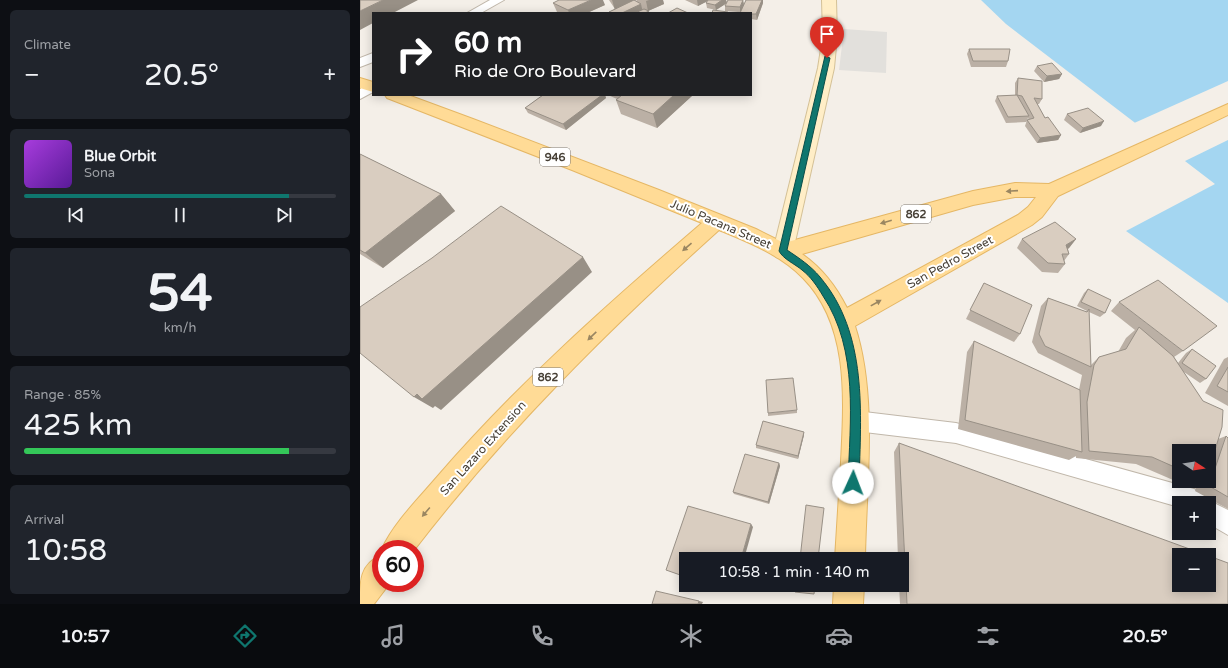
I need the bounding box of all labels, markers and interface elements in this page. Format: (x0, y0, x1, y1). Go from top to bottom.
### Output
pin (810, 17, 844, 58)
icon: arrive (816, 23, 838, 45)
text: 60 m (454, 26, 522, 60)
icon: right (388, 28, 440, 80)
text: Climate (24, 37, 71, 53)
text: 20.5° (144, 57, 219, 94)
text: Rio de Oro Boulevard (454, 60, 636, 82)
text: − (24, 62, 40, 88)
text: + (324, 62, 336, 88)
text: Blue Orbit (84, 147, 156, 165)
road number: 946 (540, 148, 570, 166)
text: Sona (84, 165, 115, 181)
one-way arrow (1006, 188, 1018, 194)
street label: Julio Pacana Street (668, 196, 774, 252)
icon: previous (65, 204, 87, 226)
icon: pause (169, 204, 191, 226)
icon: next (273, 204, 295, 226)
road number: 862 (901, 205, 931, 223)
one-way arrow (880, 219, 892, 225)
street label: San Pedro Street (905, 232, 996, 291)
one-way arrow (682, 243, 692, 252)
text: 54 (147, 262, 213, 325)
one-way arrow (870, 300, 881, 307)
text: km/h (164, 320, 196, 336)
one-way arrow (586, 331, 597, 340)
road number: 862 (533, 368, 563, 386)
text: Range · 85% (24, 387, 101, 403)
street label: San Lazaro Extension (437, 398, 529, 498)
text: 425 km (24, 407, 132, 444)
north arrow (1172, 444, 1216, 488)
map controls (1172, 444, 1216, 592)
position arrow (832, 462, 874, 504)
button: + (1172, 496, 1216, 540)
one-way arrow (422, 507, 431, 517)
text: Arrival (24, 512, 64, 528)
text: 10:58 (24, 532, 107, 569)
speed limit sign: 60 (372, 540, 424, 592)
button: − (1172, 548, 1216, 592)
text: 10:58 · 1 min · 140 m (719, 563, 869, 581)
icon: directions (231, 622, 259, 650)
icon: music (379, 622, 407, 650)
icon: phone (528, 622, 556, 650)
icon: climate (677, 622, 705, 650)
icon: car (825, 622, 853, 650)
icon: filters (974, 622, 1002, 650)
text: 10:57 (60, 625, 110, 647)
text: 20.5° (1123, 625, 1168, 647)

